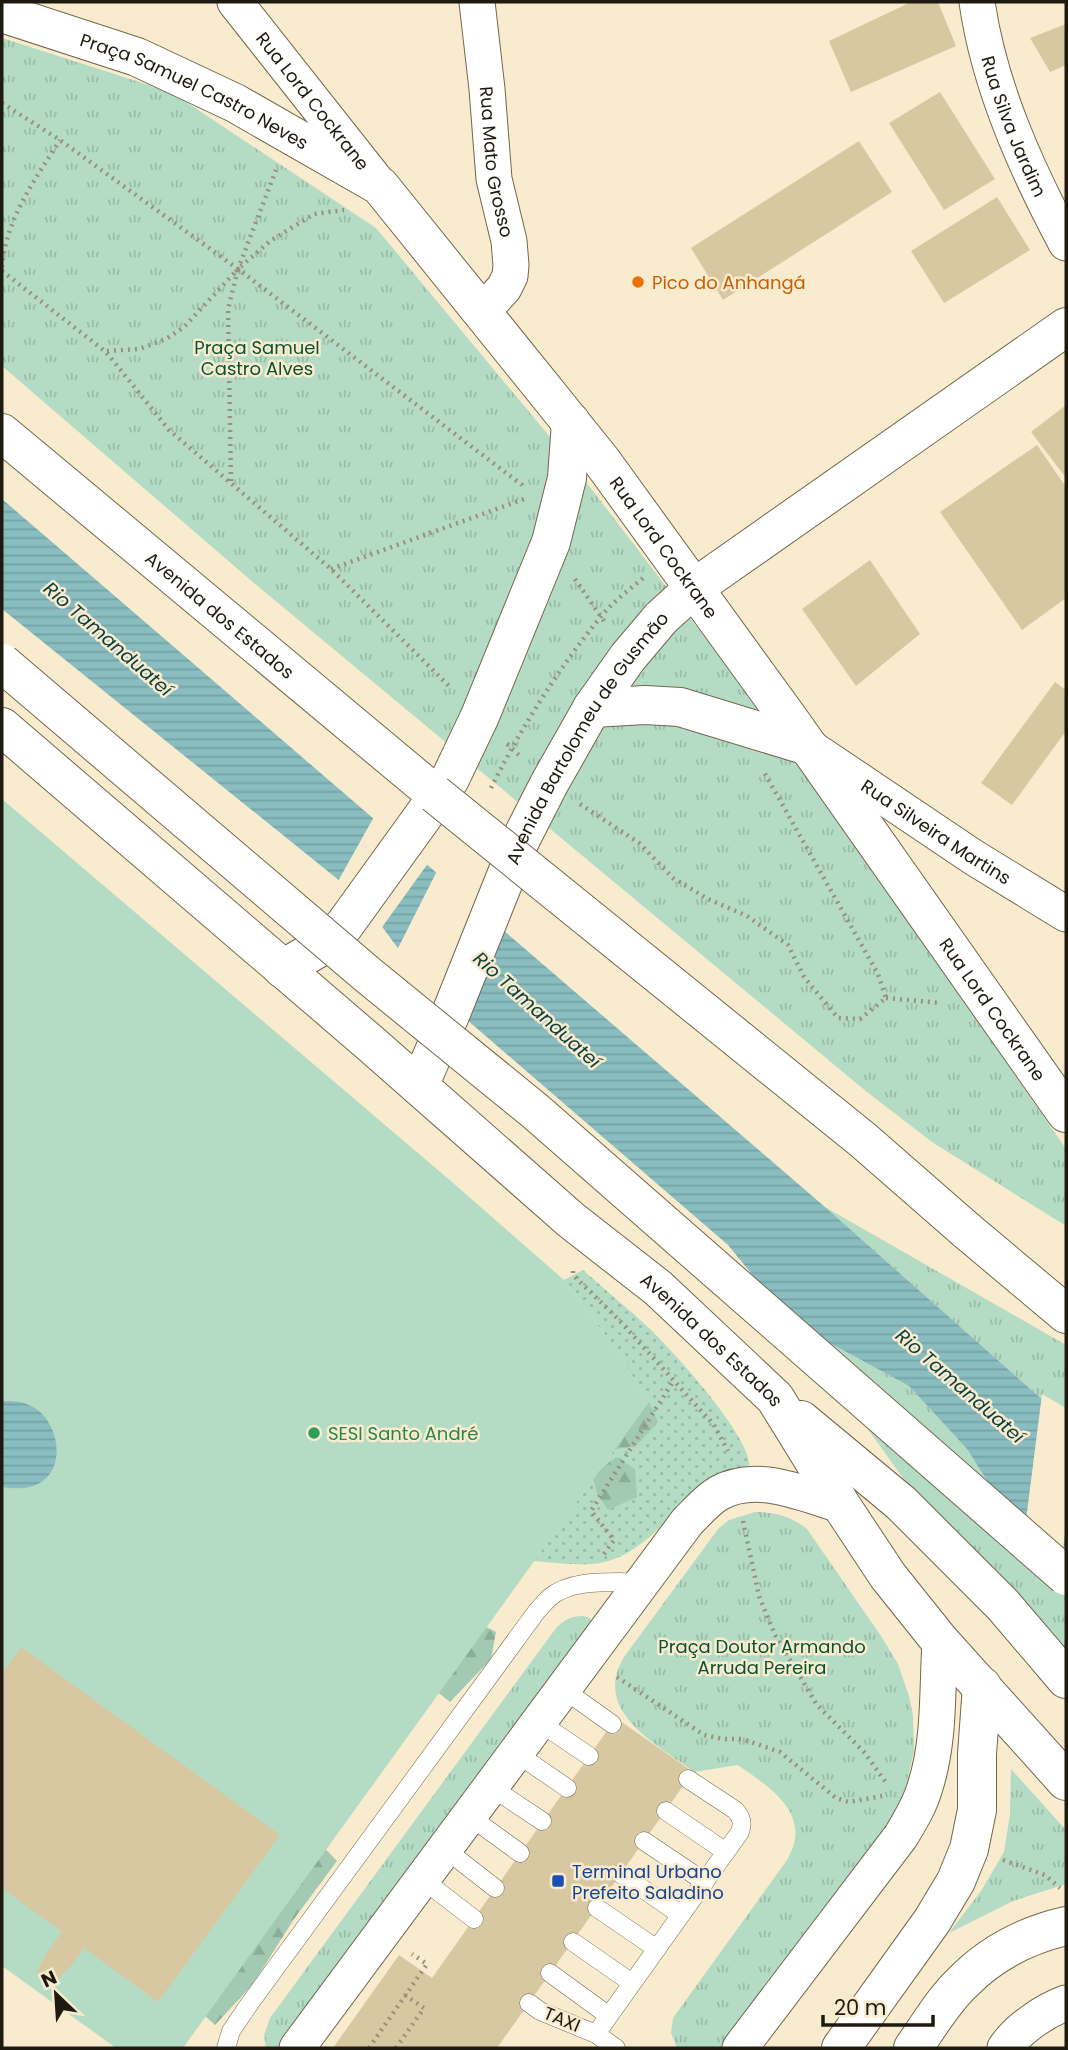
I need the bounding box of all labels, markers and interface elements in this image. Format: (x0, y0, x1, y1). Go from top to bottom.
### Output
street label: Praça Samuel Castro Neves (77, 27, 313, 155)
street label: Rua Lord Cockrane (251, 27, 376, 175)
street label: Rua Silva Jardim (976, 53, 1053, 201)
street label: Rua Mato Grosso (474, 85, 520, 240)
place label: Pico do Anhangá (652, 270, 806, 295)
marker: Pico do Anhangá (630, 274, 646, 290)
park label: Praça Samuel Castro Alves (194, 335, 320, 381)
street label: Rua Lord Cockrane (604, 471, 724, 623)
street label: Avenida dos Estados (140, 545, 300, 684)
water label: Rio Tamanduateí (38, 575, 179, 704)
street label: Avenida Bartolomeu de Gusmão (499, 606, 674, 868)
street label: Rua Silveira Martins (857, 773, 1016, 890)
street label: Rua Lord Cockrane (934, 933, 1052, 1086)
water label: Rio Tamanduateí (467, 945, 608, 1075)
street label: Avenida dos Estados (636, 1267, 790, 1411)
water label: Rio Tamanduateí (890, 1322, 1031, 1451)
place label: SESI Santo André (328, 1421, 478, 1446)
marker: SESI Santo André (306, 1425, 322, 1441)
park label: Praça Doutor Armando Arruda Pereira (658, 1634, 866, 1680)
place label: Terminal Urbano Prefeito Saladino (572, 1859, 724, 1905)
marker: Terminal Urbano Prefeito Saladino (550, 1873, 566, 1889)
north arrow (21, 1959, 91, 2029)
text: N (37, 1964, 61, 1994)
scale bar (823, 1983, 933, 2027)
text: 20 m (834, 1993, 887, 2022)
street label: TAXI (540, 2000, 584, 2038)

